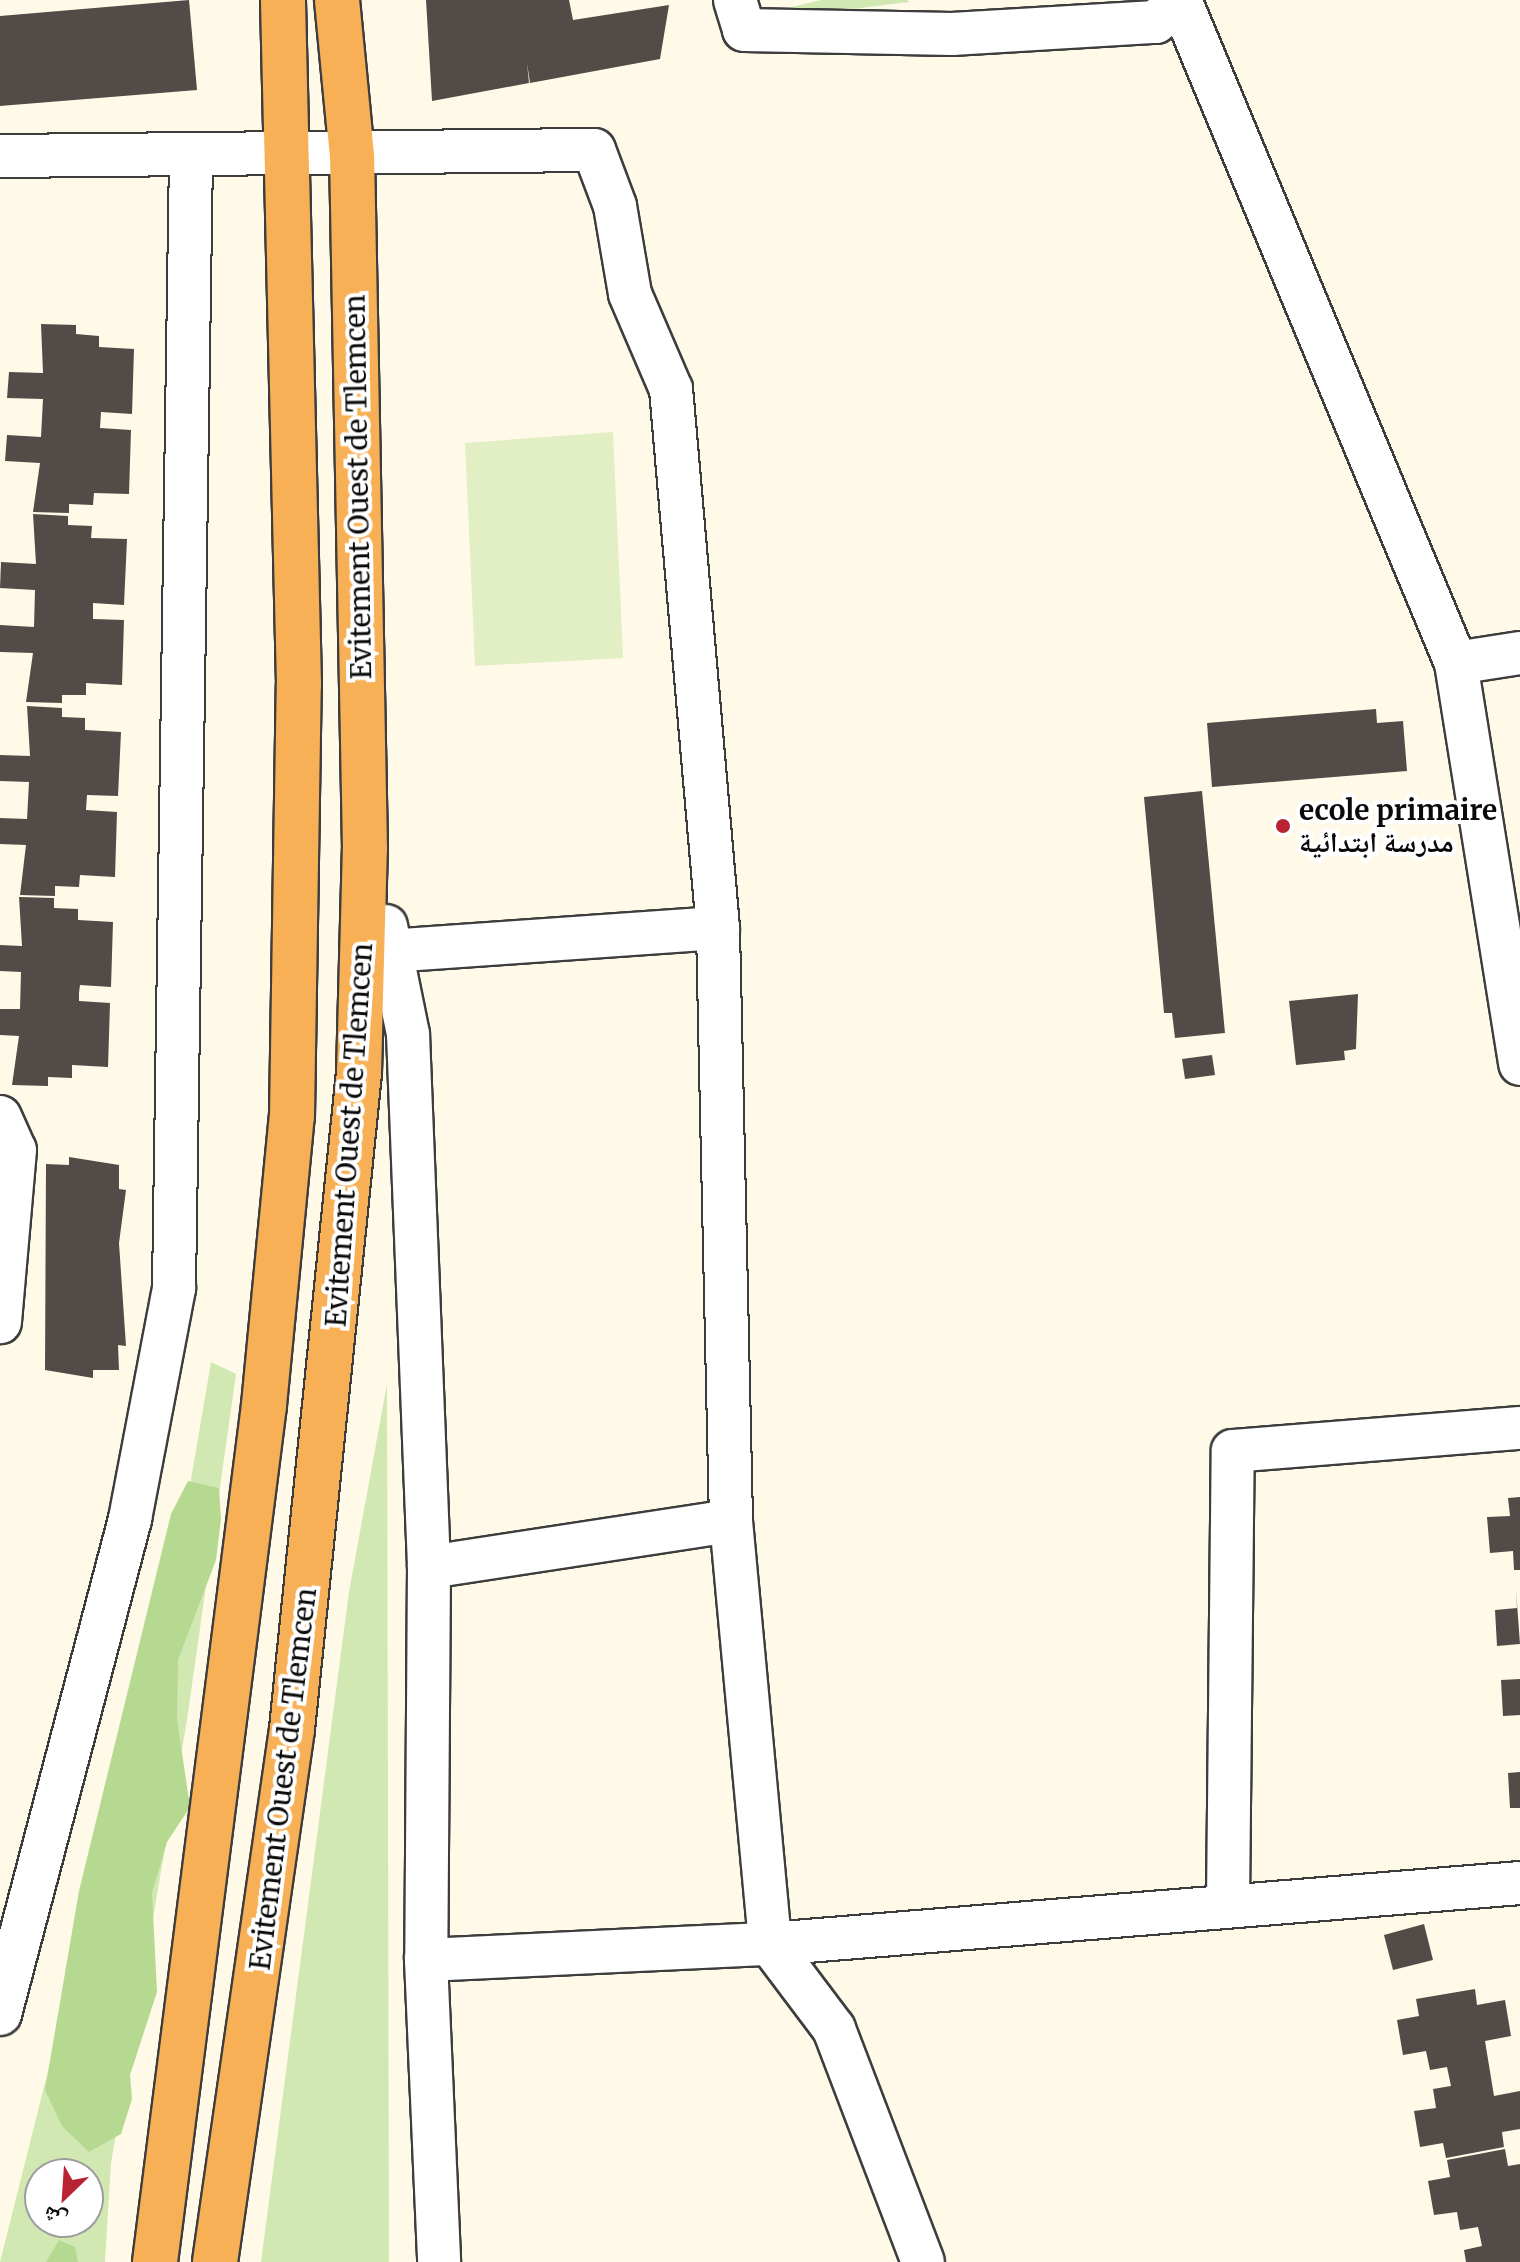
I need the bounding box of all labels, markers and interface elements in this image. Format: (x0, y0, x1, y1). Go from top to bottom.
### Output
street label: Evitement Ouest de Tlemcen (338, 294, 378, 680)
place label: ecole primaire مدرسة ابتدائية (1299, 793, 1497, 859)
marker: ecole primaire مدرسة ابتدائية (1274, 817, 1292, 835)
street label: Evitement Ouest de Tlemcen (319, 942, 379, 1328)
street label: Evitement Ouest de Tlemcen (243, 1586, 323, 1972)
north arrow (24, 2158, 104, 2238)
text: ش (38, 2200, 71, 2236)

